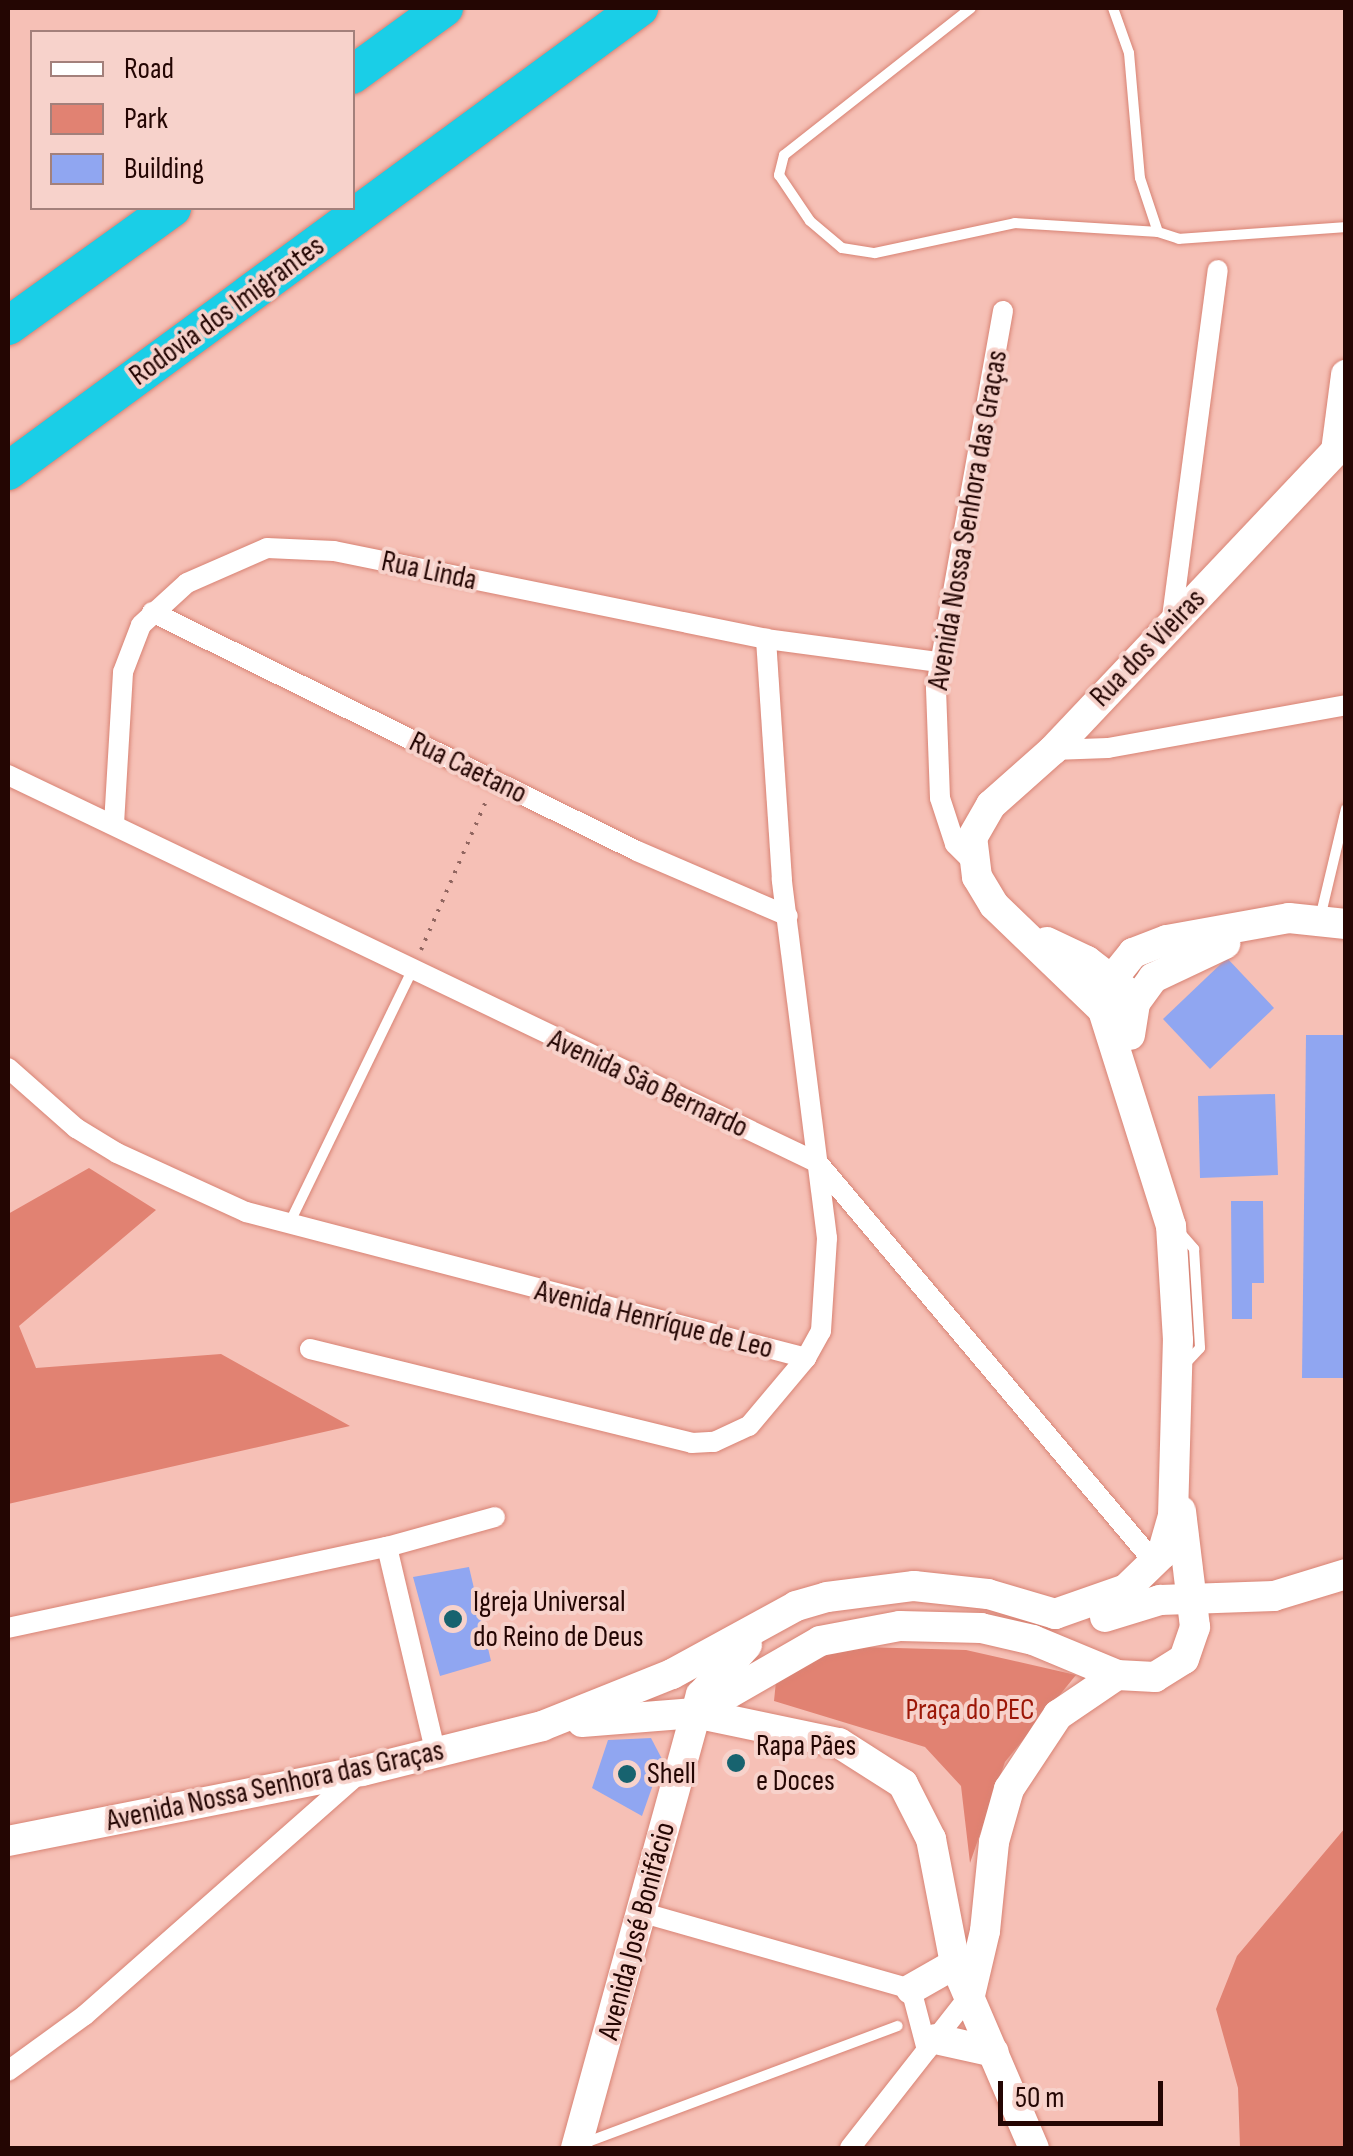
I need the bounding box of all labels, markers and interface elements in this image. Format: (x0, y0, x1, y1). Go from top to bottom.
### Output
legend (30, 30, 355, 210)
text: Road (124, 51, 174, 87)
text: Park (124, 101, 168, 137)
text: Building (124, 151, 204, 187)
street label: Rodovia dos Imigrantes (123, 228, 331, 394)
street label: Avenida Nossa Senhora das Graças (920, 347, 1016, 693)
street label: Rua Linda (378, 543, 480, 599)
street label: Rua dos Vieiras (1083, 581, 1213, 715)
street label: Rua Caetano (403, 724, 533, 812)
street label: Avenida São Bernardo (542, 1022, 754, 1146)
street label: Avenida Henríque de Leo (531, 1273, 777, 1367)
place label: Igreja Universal do Reino de Deus (473, 1584, 643, 1654)
marker: Igreja Universal do Reino de Deus (442, 1608, 464, 1630)
park label: Praça do PEC (905, 1692, 1035, 1728)
place label: Rapa Pães e Doces (756, 1728, 856, 1798)
street label: Avenida Nossa Senhora das Graças (103, 1733, 447, 1839)
marker: Rapa Pães e Doces (725, 1752, 747, 1774)
place label: Shell (647, 1756, 696, 1792)
marker: Shell (616, 1763, 638, 1785)
street label: Avenida José Bonifácio (591, 1818, 683, 2044)
scale bar (1003, 2061, 1168, 2123)
text: 50 m (1015, 2080, 1064, 2116)

